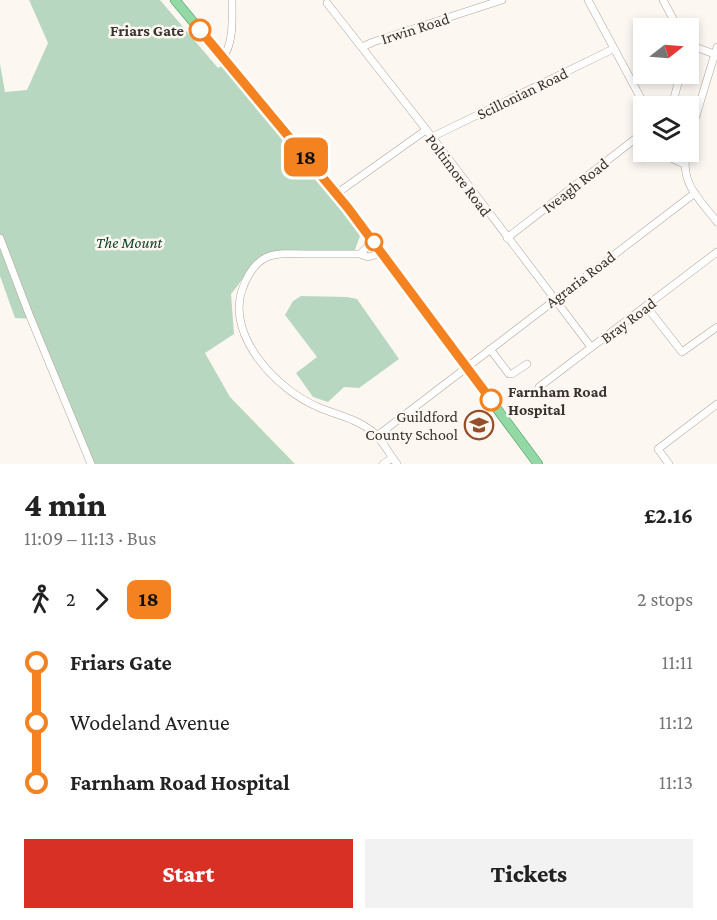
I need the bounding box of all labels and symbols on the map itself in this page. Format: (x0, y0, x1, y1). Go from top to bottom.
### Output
street label: Irwin Road (379, 9, 452, 47)
north arrow (633, 18, 699, 84)
marker: Friars Gate (189, 19, 211, 41)
place label: Friars Gate (110, 22, 185, 39)
street label: Scillonian Road (474, 64, 571, 123)
street label: Poltimore Road (422, 131, 495, 220)
line badge: 18 (279, 138, 333, 176)
street label: Iveagh Road (539, 154, 612, 217)
unlabelled marker (365, 233, 383, 251)
park label: The Mount (96, 234, 162, 251)
street label: Agraria Road (542, 248, 619, 312)
street label: Bray Road (598, 294, 660, 347)
place label: Farnham Road Hospital (508, 383, 607, 418)
marker: Farnham Road Hospital (480, 389, 502, 411)
place label: Guildford County School (365, 408, 459, 444)
school or university icon: Guildford County School (463, 409, 495, 441)

